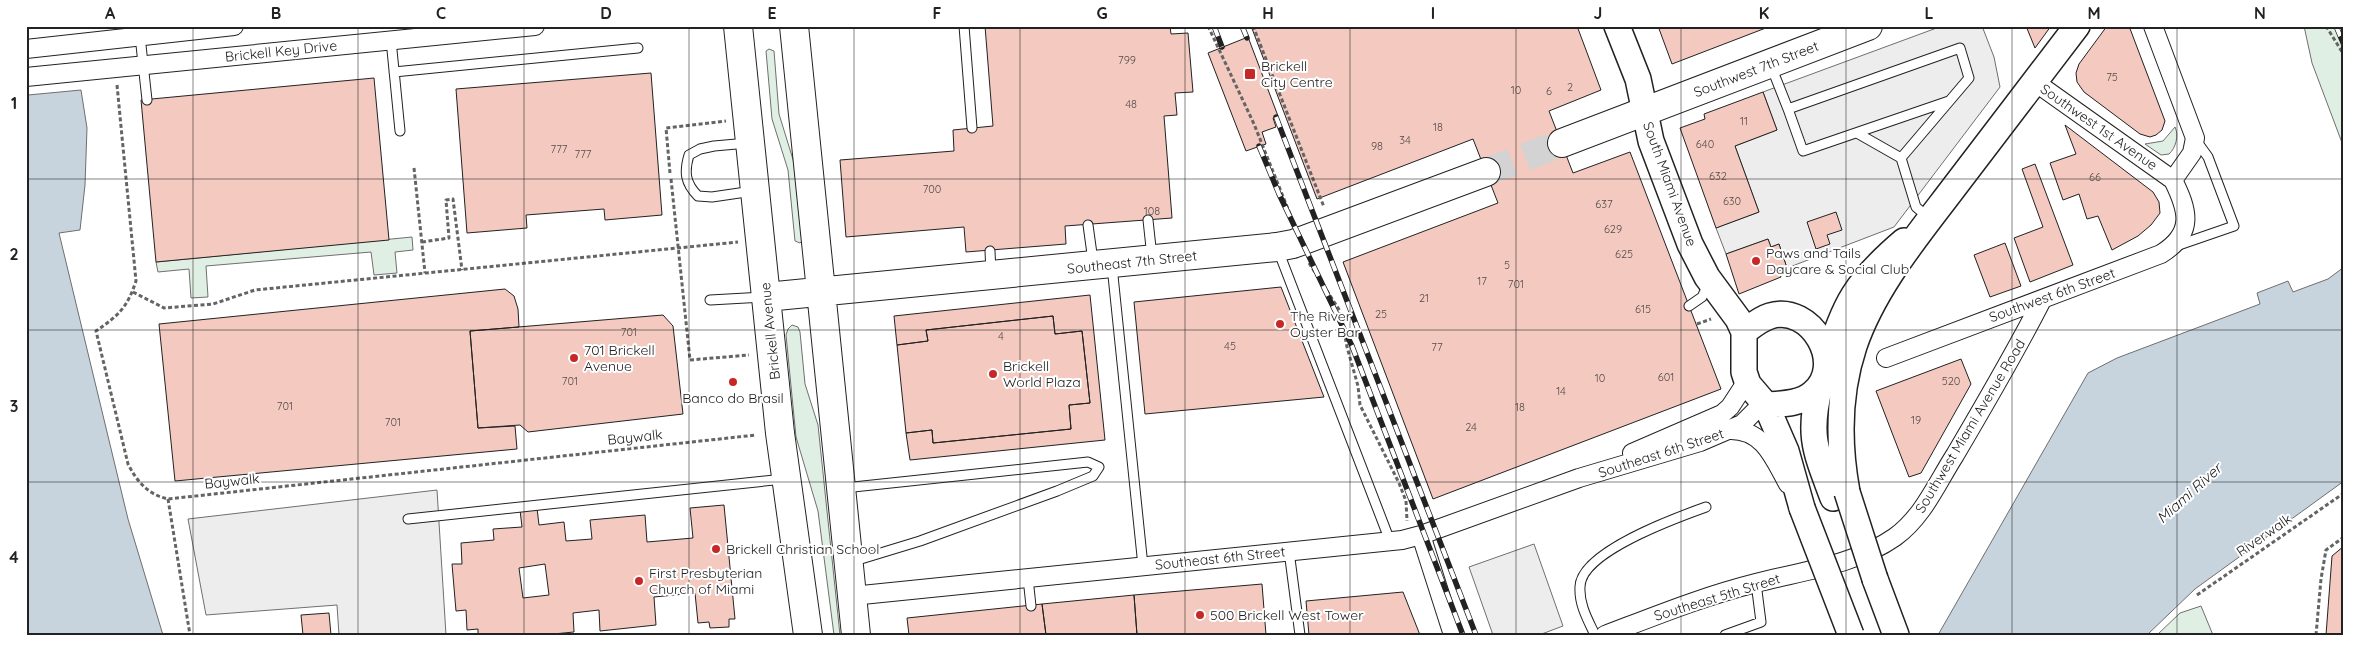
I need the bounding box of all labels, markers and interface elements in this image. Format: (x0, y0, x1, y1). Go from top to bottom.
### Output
text: A (105, 3, 116, 23)
text: B (271, 3, 281, 23)
text: C (436, 3, 446, 23)
text: D (600, 3, 612, 23)
text: E (767, 3, 777, 23)
text: F (933, 3, 942, 23)
text: G (1096, 3, 1108, 23)
text: H (1262, 3, 1274, 23)
text: I (1431, 3, 1435, 23)
text: J (1594, 3, 1602, 23)
text: K (1759, 3, 1769, 23)
text: L (1925, 3, 1934, 23)
text: M (2087, 3, 2101, 23)
text: N (2254, 3, 2266, 23)
street label: Brickell Key Drive (224, 36, 338, 66)
street label: Southwest 7th Street (1691, 37, 1821, 101)
house number: 799 (1118, 53, 1136, 67)
place label: Brickell City Centre (1261, 57, 1333, 91)
marker: Brickell City Centre (1243, 67, 1257, 81)
house number: 75 (2106, 70, 2118, 84)
house number: 2 (1567, 80, 1573, 94)
street label: Southwest 1st Avenue (2037, 80, 2161, 174)
house number: 10 (1511, 83, 1521, 97)
house number: 6 (1546, 84, 1552, 98)
text: 1 (11, 93, 17, 113)
house number: 48 (1125, 97, 1137, 111)
house number: 11 (1740, 114, 1748, 128)
street label: South Miami Avenue (1639, 119, 1701, 249)
house number: 18 (1433, 120, 1443, 134)
house number: 34 (1399, 133, 1411, 147)
house number: 640 (1696, 137, 1714, 151)
house number: 98 (1371, 139, 1383, 153)
house number: 777 (551, 142, 568, 156)
house number: 777 (575, 147, 592, 161)
house number: 632 (1709, 169, 1727, 183)
house number: 66 (2089, 170, 2101, 184)
house number: 700 (923, 182, 941, 196)
house number: 630 (1723, 194, 1741, 208)
house number: 637 (1595, 197, 1613, 211)
house number: 108 (1144, 204, 1160, 218)
house number: 629 (1604, 222, 1622, 236)
text: 2 (9, 244, 19, 264)
place label: Paws and Tails Daycare & Social Club (1766, 244, 1909, 278)
street label: Southeast 7th Street (1066, 246, 1198, 278)
house number: 625 (1615, 247, 1633, 261)
marker: Paws and Tails Daycare & Social Club (1750, 255, 1762, 267)
house number: 5 (1504, 258, 1510, 272)
street label: Southwest 6th Street (1986, 264, 2118, 326)
house number: 17 (1477, 274, 1487, 288)
house number: 701 (1508, 277, 1524, 291)
street label: Brickell Avenue (756, 281, 784, 381)
house number: 21 (1419, 291, 1429, 305)
house number: 615 (1635, 302, 1651, 316)
place label: The River Oyster Bar (1290, 307, 1360, 341)
house number: 25 (1375, 307, 1387, 321)
marker: The River Oyster Bar (1274, 318, 1286, 330)
house number: 701 (621, 325, 637, 339)
house number: 4 (998, 329, 1004, 343)
street label: Southwest Miami Avenue Road (1911, 336, 2029, 516)
house number: 45 (1224, 339, 1236, 353)
house number: 77 (1431, 340, 1443, 354)
place label: 701 Brickell Avenue (584, 341, 655, 375)
marker: 701 Brickell Avenue (568, 352, 580, 364)
place label: Brickell World Plaza (1003, 357, 1081, 391)
marker: Brickell World Plaza (987, 368, 999, 380)
house number: 601 (1658, 370, 1674, 384)
house number: 10 (1595, 371, 1605, 385)
house number: 701 (562, 374, 578, 388)
house number: 520 (1942, 374, 1960, 388)
marker: Banco do Brasil (727, 376, 739, 388)
house number: 14 (1556, 384, 1566, 398)
place label: Banco do Brasil (682, 389, 784, 407)
text: 3 (10, 396, 18, 416)
house number: 701 (277, 399, 293, 413)
house number: 18 (1515, 400, 1525, 414)
house number: 19 (1911, 413, 1921, 427)
house number: 701 (385, 415, 401, 429)
house number: 24 (1465, 420, 1477, 434)
street label: Southeast 6th Street (1596, 424, 1726, 482)
street label: Baywalk (607, 425, 663, 449)
water label: Miami River (2153, 457, 2227, 527)
street label: Baywalk (204, 469, 260, 493)
street label: Riverwalk (2233, 509, 2295, 561)
place label: Brickell Christian School (726, 540, 880, 558)
street label: Southeast 6th Street (1154, 542, 1286, 574)
marker: Brickell Christian School (710, 543, 722, 555)
text: 4 (9, 547, 19, 567)
place label: First Presbyterian Church of Miami (649, 564, 762, 598)
street label: Southeast 5th Street (1652, 569, 1783, 625)
marker: First Presbyterian Church of Miami (633, 575, 645, 587)
place label: 500 Brickell West Tower (1210, 606, 1364, 624)
marker: 500 Brickell West Tower (1194, 609, 1206, 621)

